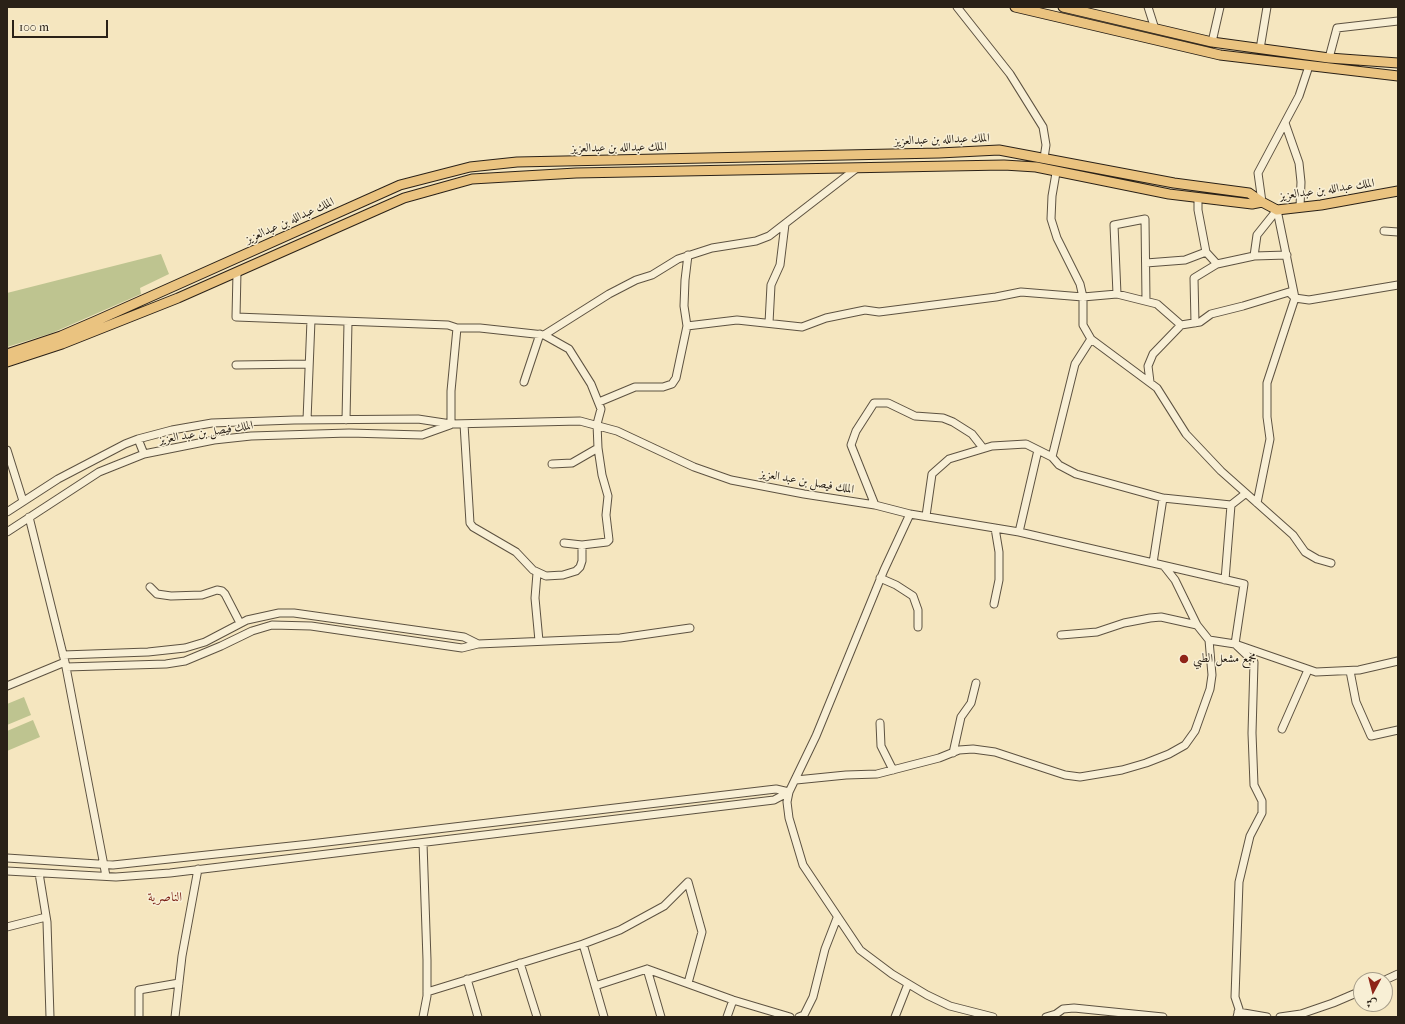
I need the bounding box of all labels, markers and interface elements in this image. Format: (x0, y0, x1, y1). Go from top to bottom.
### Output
scale bar (14, 12, 110, 38)
text: 100 m (19, 20, 49, 34)
street label: الملك عبدالله بن عبدالعزيز (894, 131, 990, 149)
street label: الملك عبدالله بن عبدالعزيز (571, 140, 667, 156)
street label: الملك عبدالله بن عبدالعزيز (1279, 176, 1375, 204)
street label: الملك عبدالله بن عبدالعزيز (243, 195, 337, 247)
street label: الملك فيصل بن عبد العزيز (158, 418, 254, 448)
street label: الملك فيصل بن عبد العزيز (759, 467, 855, 497)
place label: مجمع مشعل الطبي (1193, 652, 1256, 666)
marker: مجمع مشعل الطبي (1178, 653, 1190, 665)
district label: الناصرية (148, 890, 182, 906)
north arrow (1353, 972, 1393, 1012)
text: ش (1365, 996, 1378, 1011)

